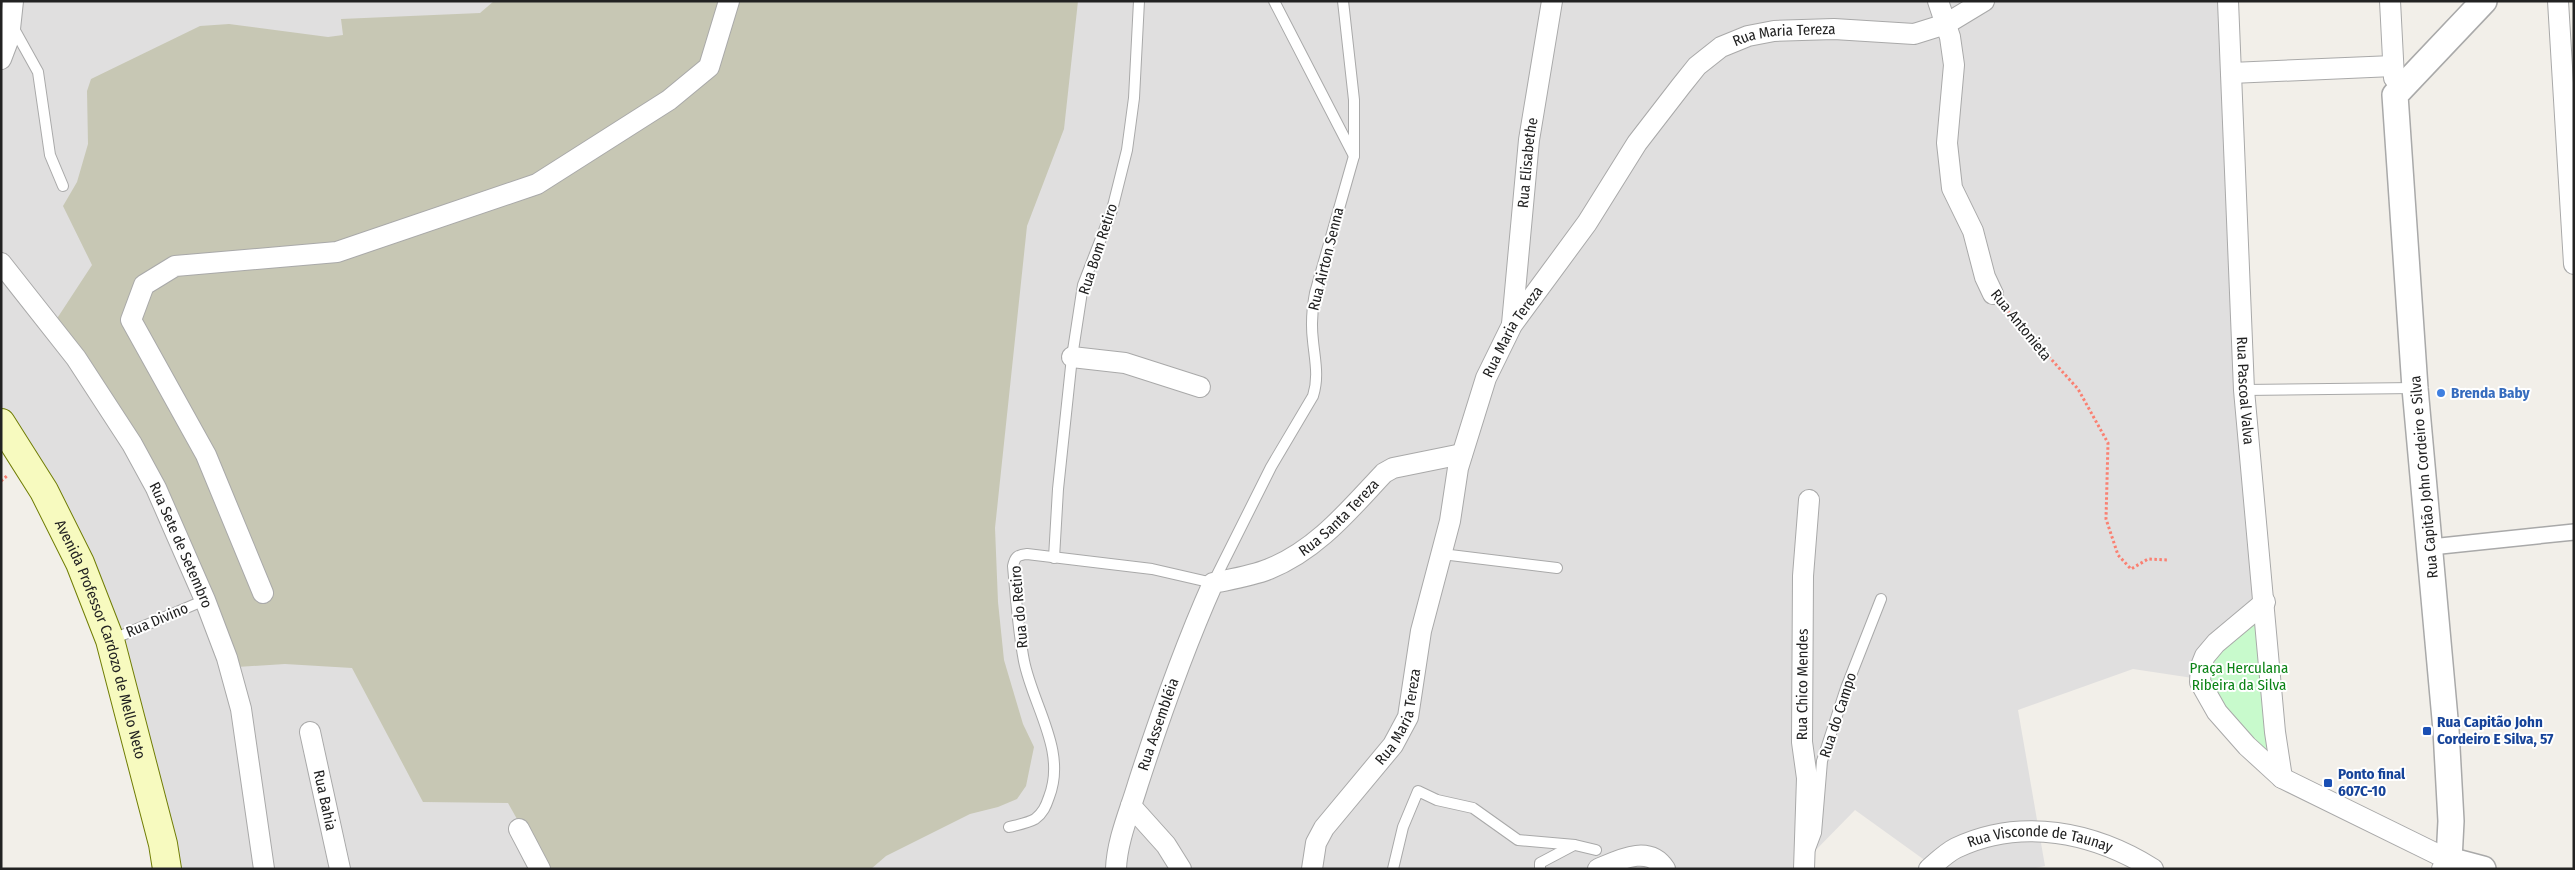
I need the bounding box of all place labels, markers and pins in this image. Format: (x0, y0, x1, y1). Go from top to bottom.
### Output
place label: Brenda Baby (2451, 384, 2531, 402)
marker: Brenda Baby (2435, 387, 2447, 399)
place label: Rua Capitão John Cordeiro E Silva, 57 (2437, 713, 2554, 748)
marker: Rua Capitão John Cordeiro E Silva, 57 (2421, 725, 2433, 737)
place label: Ponto final 607C-10 (2338, 765, 2406, 800)
marker: Ponto final 607C-10 (2322, 777, 2334, 789)

